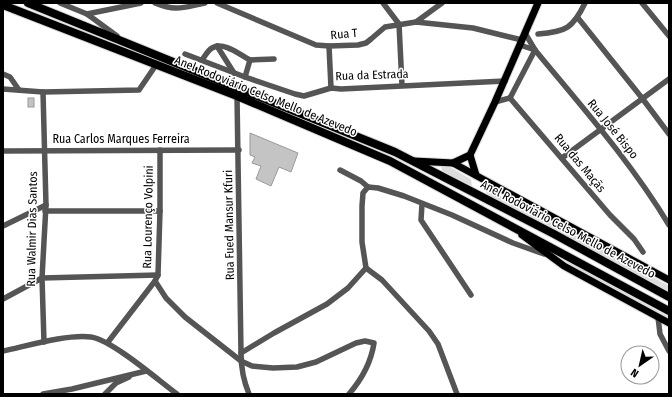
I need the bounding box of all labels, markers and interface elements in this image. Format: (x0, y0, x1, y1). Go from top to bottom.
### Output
street label: Rua T (330, 26, 359, 42)
street label: Anel Rodoviário Celso Mello de Azevedo (173, 53, 359, 139)
street label: Rua da Estrada (335, 67, 409, 83)
street label: Rua José Bispo (585, 96, 641, 162)
street label: Rua das Maçãs (551, 131, 609, 195)
street label: Rua Carlos Marques Ferreira (52, 132, 190, 146)
street label: Rua Lourenço Volpini (140, 165, 156, 269)
street label: Rua Fued Mansur Kfuri (221, 170, 237, 280)
street label: Rua Walmir Dias Santos (24, 171, 40, 287)
street label: Anel Rodoviário Celso Mello de Azevedo (478, 177, 658, 281)
north arrow (620, 345, 660, 385)
text: N (628, 366, 641, 380)

